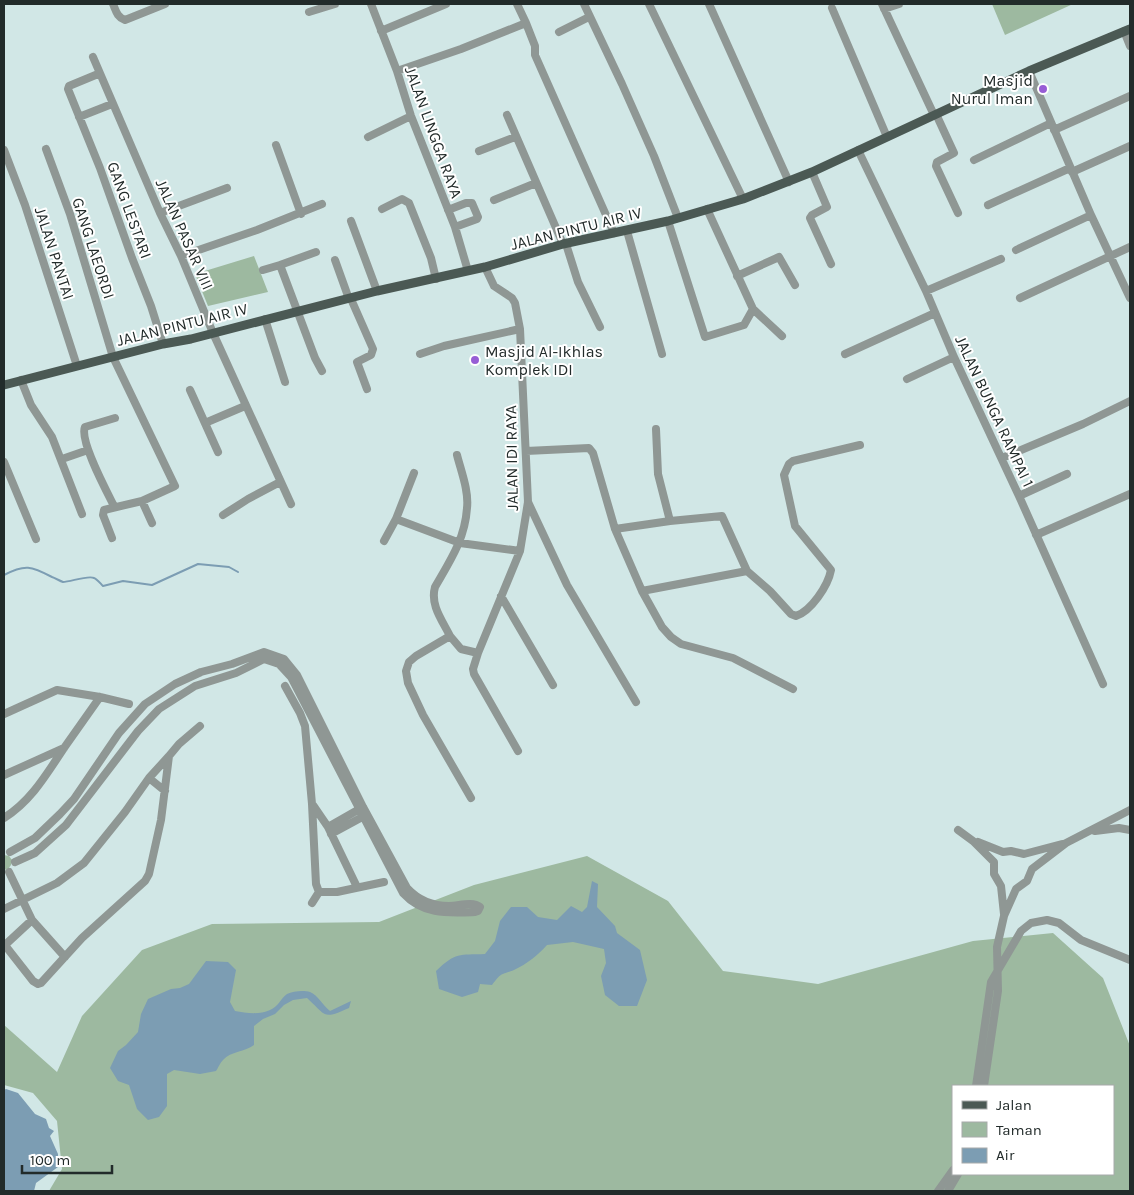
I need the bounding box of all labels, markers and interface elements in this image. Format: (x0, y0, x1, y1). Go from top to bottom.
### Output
street label: JALAN LINGGA RAYA (401, 64, 466, 201)
place label: Masjid Nurul Iman (951, 71, 1033, 108)
marker: Masjid Nurul Iman (1037, 83, 1049, 95)
street label: GANG LESTARI (103, 159, 156, 261)
street label: JALAN PASAR VIII (152, 176, 218, 293)
street label: GANG LAEORDI (68, 195, 119, 301)
street label: JALAN PINTU AIR IV (509, 203, 644, 254)
street label: JALAN PANTAI (31, 204, 78, 302)
street label: JALAN PINTU AIR IV (115, 299, 250, 350)
street label: JALAN BUNGA RAMPAI 1 (951, 332, 1038, 490)
place label: Masjid Al-Ikhlas Komplek IDI (485, 342, 603, 379)
marker: Masjid Al-Ikhlas Komplek IDI (469, 354, 481, 366)
street label: JALAN IDI RAYA (501, 405, 522, 511)
legend (952, 1085, 1114, 1175)
text: Jalan (996, 1096, 1032, 1114)
text: Taman (996, 1121, 1042, 1139)
scale bar (22, 1142, 112, 1174)
text: Air (996, 1146, 1015, 1164)
text: 100 m (30, 1151, 70, 1169)

